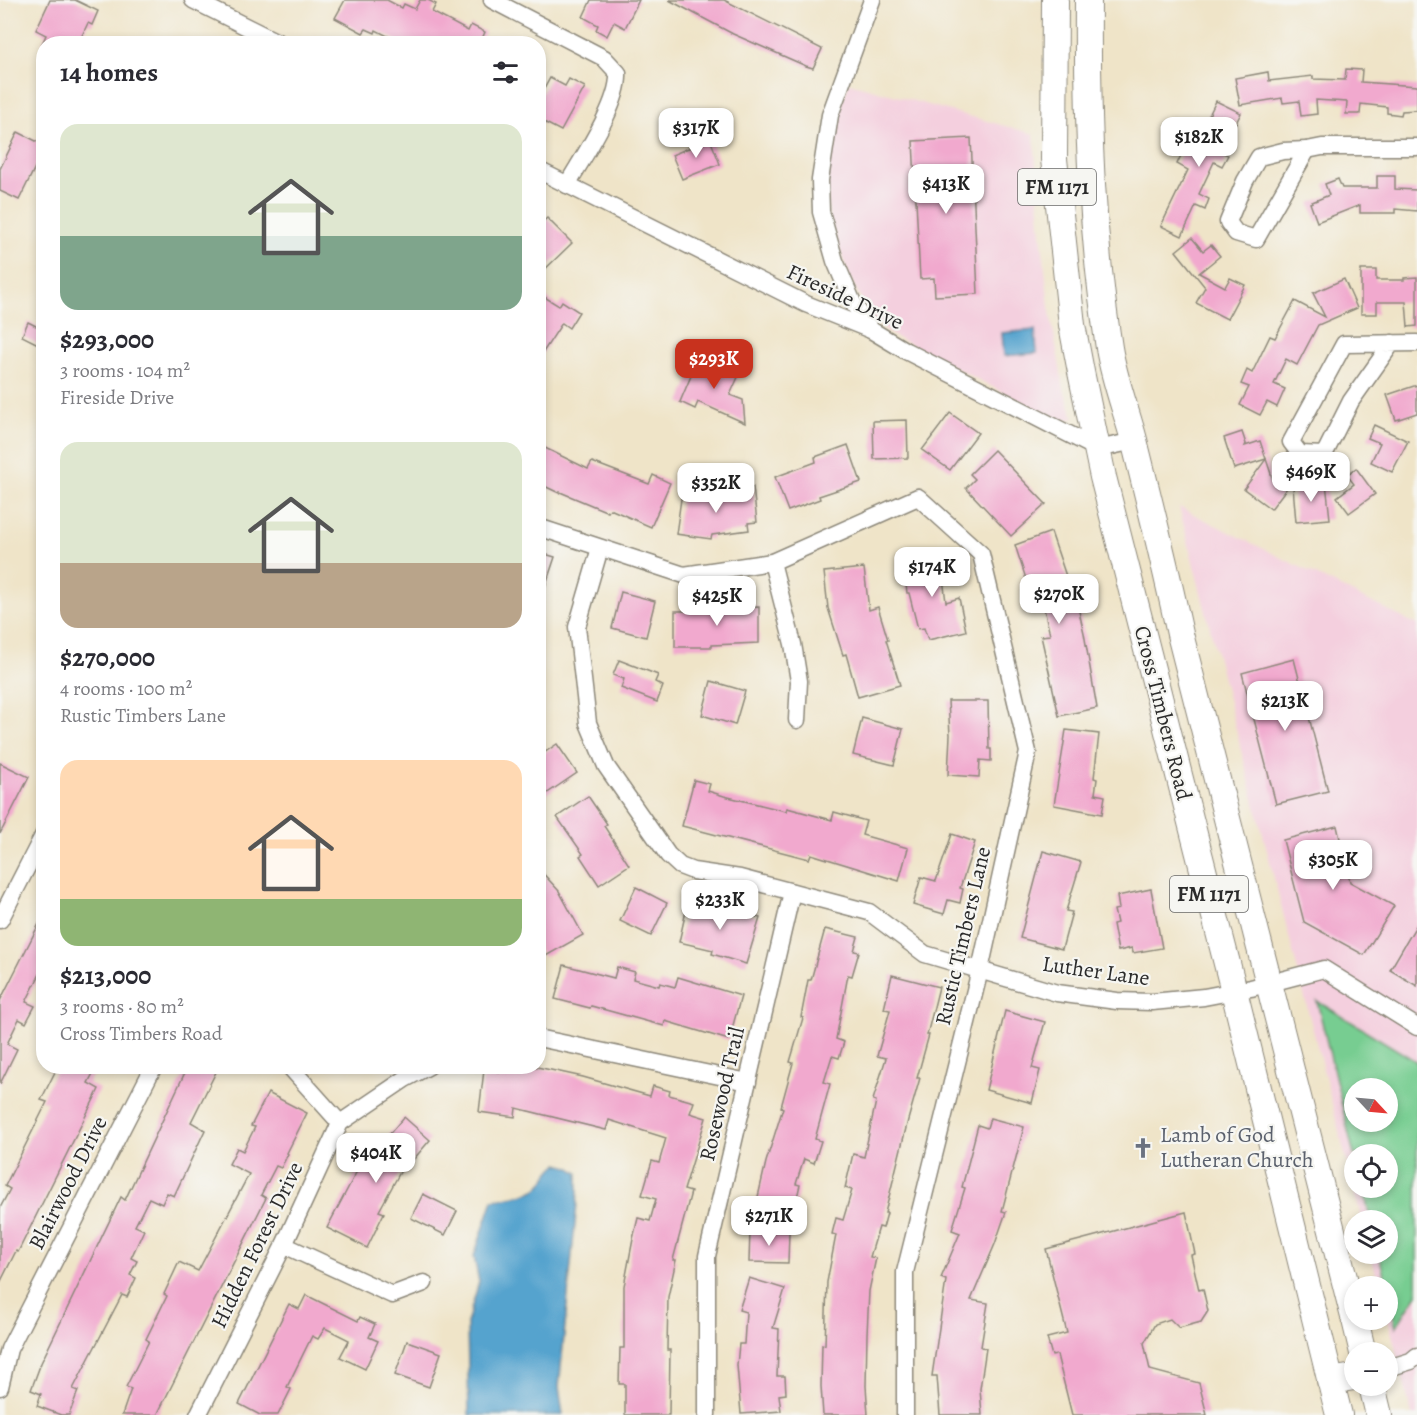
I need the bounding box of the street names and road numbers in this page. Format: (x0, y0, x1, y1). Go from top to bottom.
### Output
road number: FM 1171 (1018, 169, 1096, 205)
street label: Fireside Drive (782, 257, 908, 337)
street label: Cross Timbers Road (1127, 623, 1199, 804)
street label: Rustic Timbers Lane (928, 844, 998, 1028)
road number: FM 1171 (1170, 876, 1248, 912)
street label: Luther Lane (1040, 949, 1152, 993)
street label: Rosewood Trail (692, 1024, 752, 1164)
street label: Blairwood Drive (21, 1111, 115, 1255)
street label: Hidden Forest Drive (204, 1157, 310, 1333)

